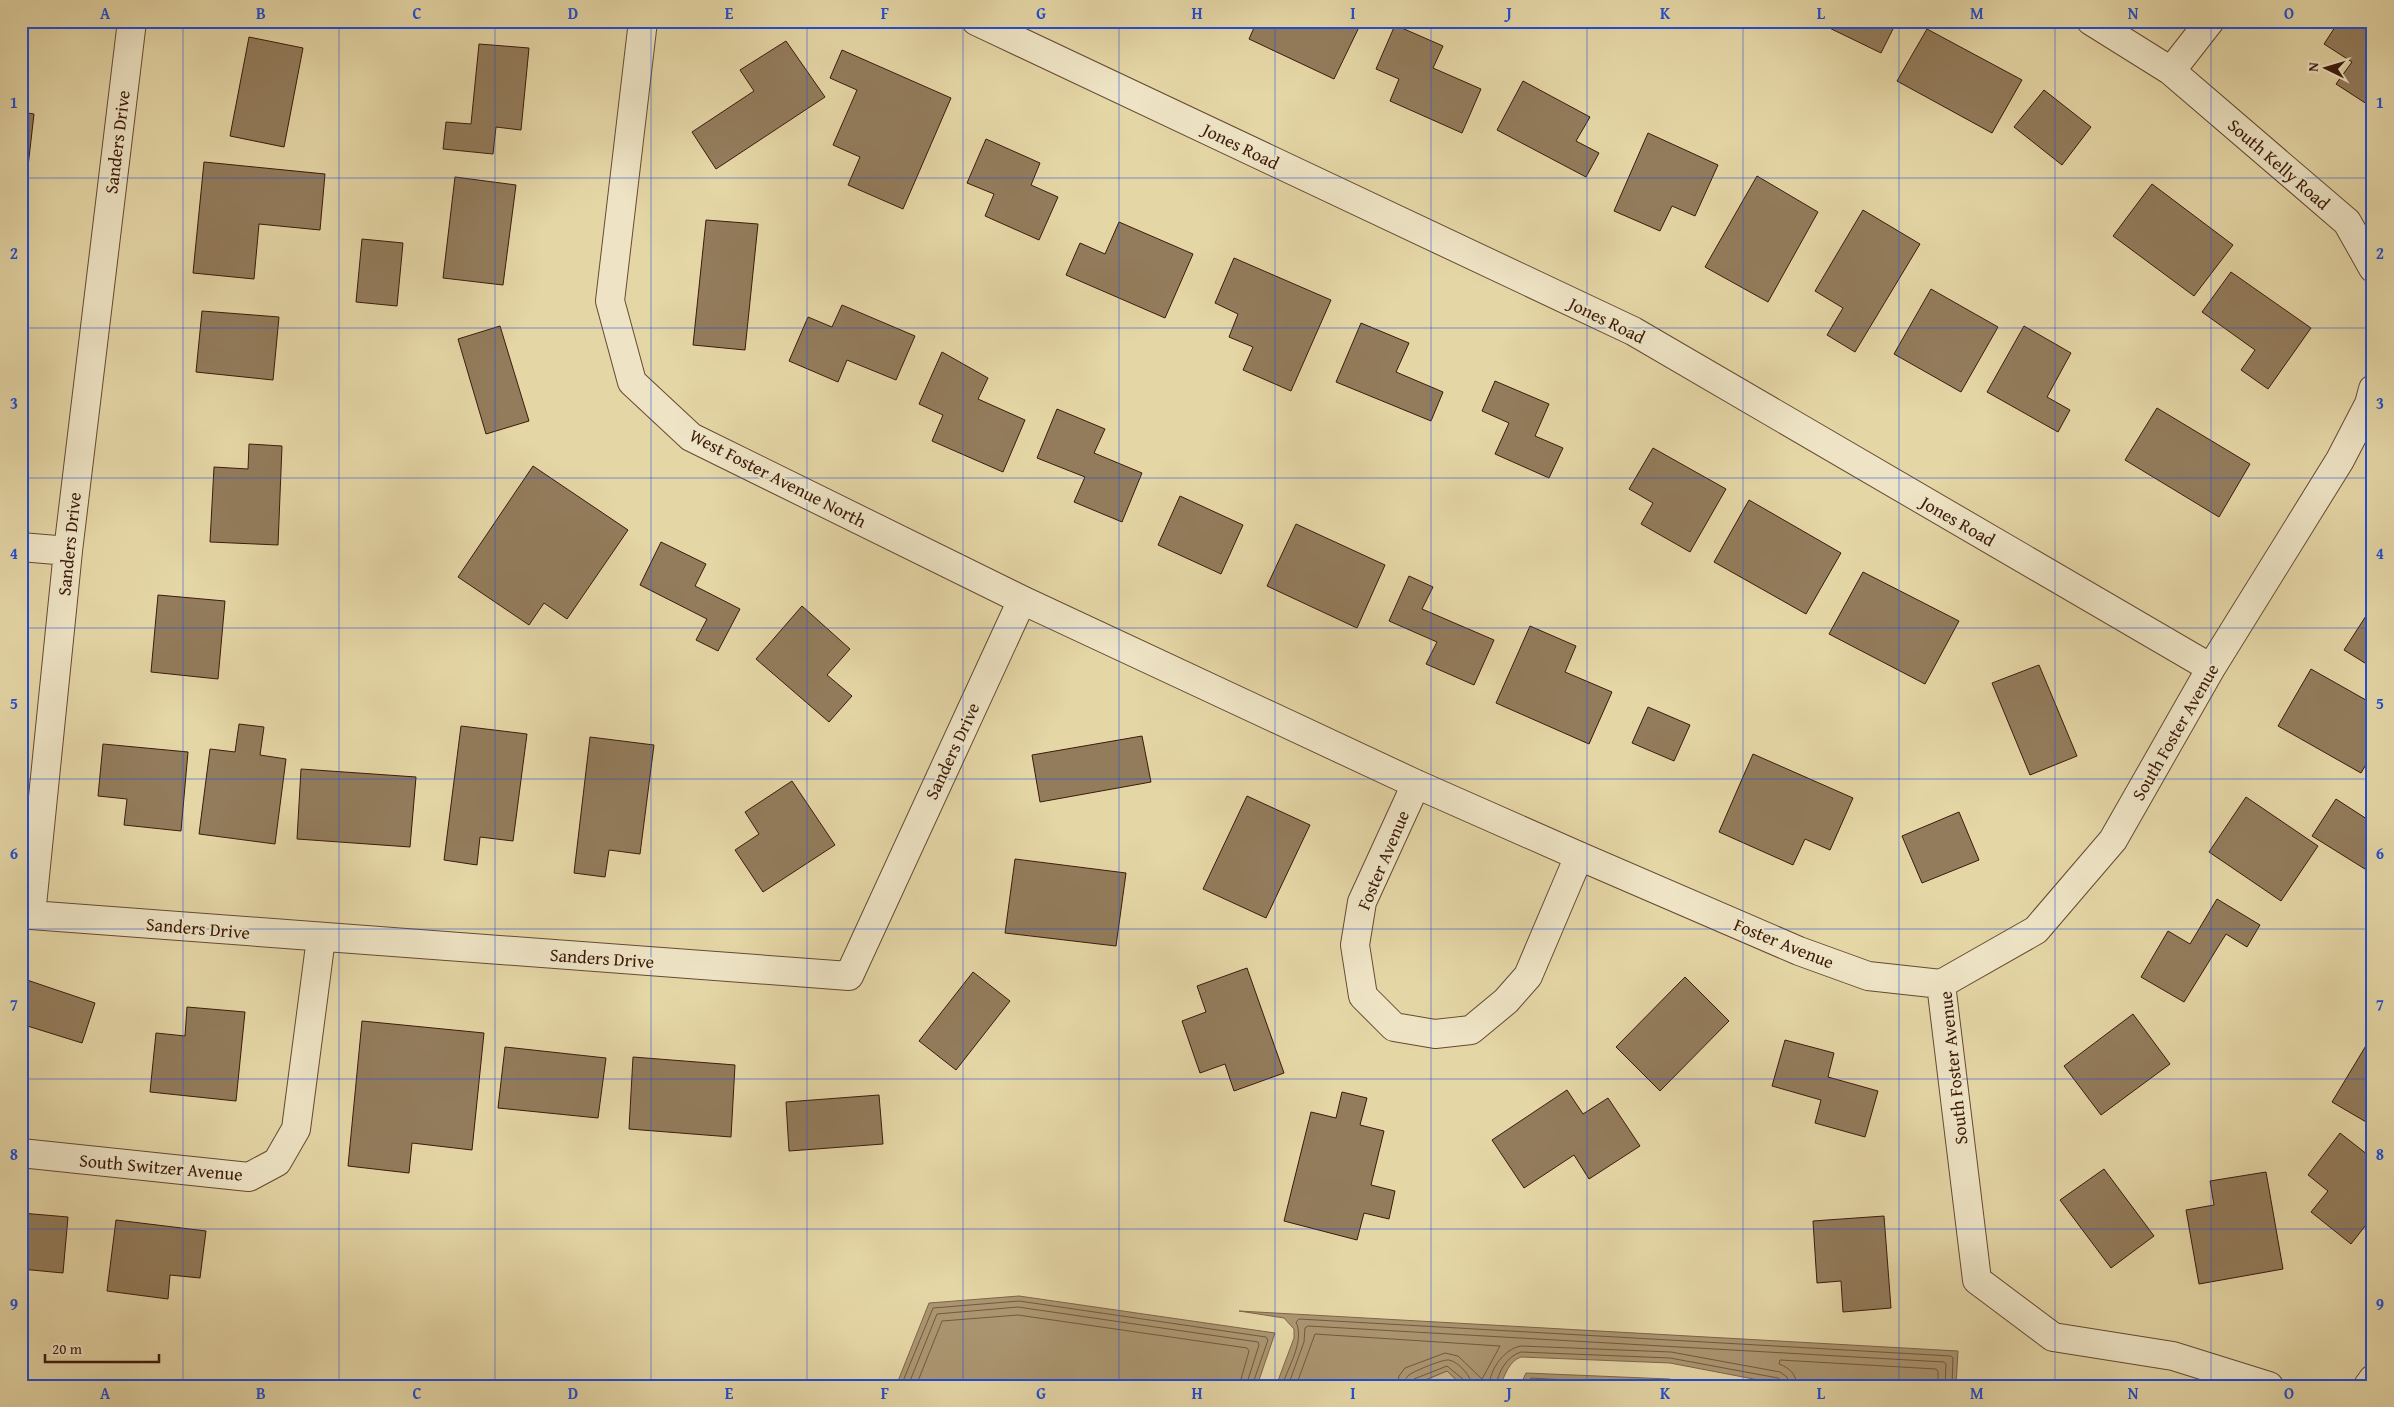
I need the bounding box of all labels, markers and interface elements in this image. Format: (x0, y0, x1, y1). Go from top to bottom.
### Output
text: A (100, 1, 111, 25)
text: B (256, 1, 266, 25)
text: C (412, 1, 422, 25)
text: D (568, 1, 578, 25)
text: E (725, 1, 734, 25)
text: F (881, 1, 889, 25)
text: G (1036, 1, 1046, 25)
text: H (1191, 1, 1203, 25)
text: I (1350, 1, 1356, 25)
text: J (1503, 1, 1512, 25)
text: K (1660, 1, 1671, 25)
text: L (1817, 1, 1826, 25)
text: M (1970, 1, 1984, 25)
text: N (2128, 1, 2139, 25)
text: O (2284, 1, 2294, 25)
north arrow (2302, 42, 2352, 92)
text: N (2303, 61, 2323, 72)
street label: Sanders Drive (97, 89, 137, 195)
text: 1 (10, 90, 18, 114)
text: 1 (2376, 90, 2384, 114)
street label: South Kelly Road (2222, 112, 2336, 216)
street label: Jones Road (1196, 115, 1284, 176)
text: 2 (10, 241, 18, 265)
text: 2 (2376, 241, 2384, 265)
street label: Jones Road (1562, 289, 1650, 350)
text: 3 (10, 391, 18, 415)
text: 3 (2376, 391, 2384, 415)
street label: West Foster Avenue North (685, 422, 871, 534)
street label: Jones Road (1914, 488, 2001, 553)
street label: Sanders Drive (50, 491, 88, 597)
text: 4 (10, 541, 18, 565)
text: 4 (2376, 541, 2384, 565)
street label: South Foster Avenue (2125, 659, 2225, 805)
text: 5 (10, 691, 18, 715)
text: 5 (2376, 691, 2384, 715)
street label: Sanders Drive (918, 698, 986, 804)
street label: Foster Avenue (1350, 806, 1416, 914)
text: 6 (10, 841, 18, 865)
text: 6 (2376, 841, 2384, 865)
street label: Sanders Drive (145, 910, 251, 946)
street label: Foster Avenue (1730, 911, 1838, 975)
street label: Sanders Drive (549, 941, 655, 975)
street label: South Foster Avenue (1932, 990, 1974, 1146)
text: 7 (10, 992, 18, 1016)
text: 7 (2376, 992, 2384, 1016)
text: 8 (10, 1142, 18, 1166)
text: 8 (2376, 1142, 2384, 1166)
street label: South Switzer Avenue (78, 1146, 244, 1188)
text: 9 (10, 1292, 18, 1316)
text: 9 (2376, 1292, 2384, 1316)
scale bar (45, 1332, 159, 1364)
text: 20 m (52, 1338, 83, 1359)
text: A (100, 1381, 111, 1405)
text: B (256, 1381, 266, 1405)
text: C (412, 1381, 422, 1405)
text: D (568, 1381, 578, 1405)
text: E (725, 1381, 734, 1405)
text: F (881, 1381, 889, 1405)
text: G (1036, 1381, 1046, 1405)
text: H (1191, 1381, 1203, 1405)
text: I (1350, 1381, 1356, 1405)
text: J (1503, 1381, 1512, 1405)
text: K (1660, 1381, 1671, 1405)
text: L (1817, 1381, 1826, 1405)
text: M (1970, 1381, 1984, 1405)
text: N (2128, 1381, 2139, 1405)
text: O (2284, 1381, 2294, 1405)

